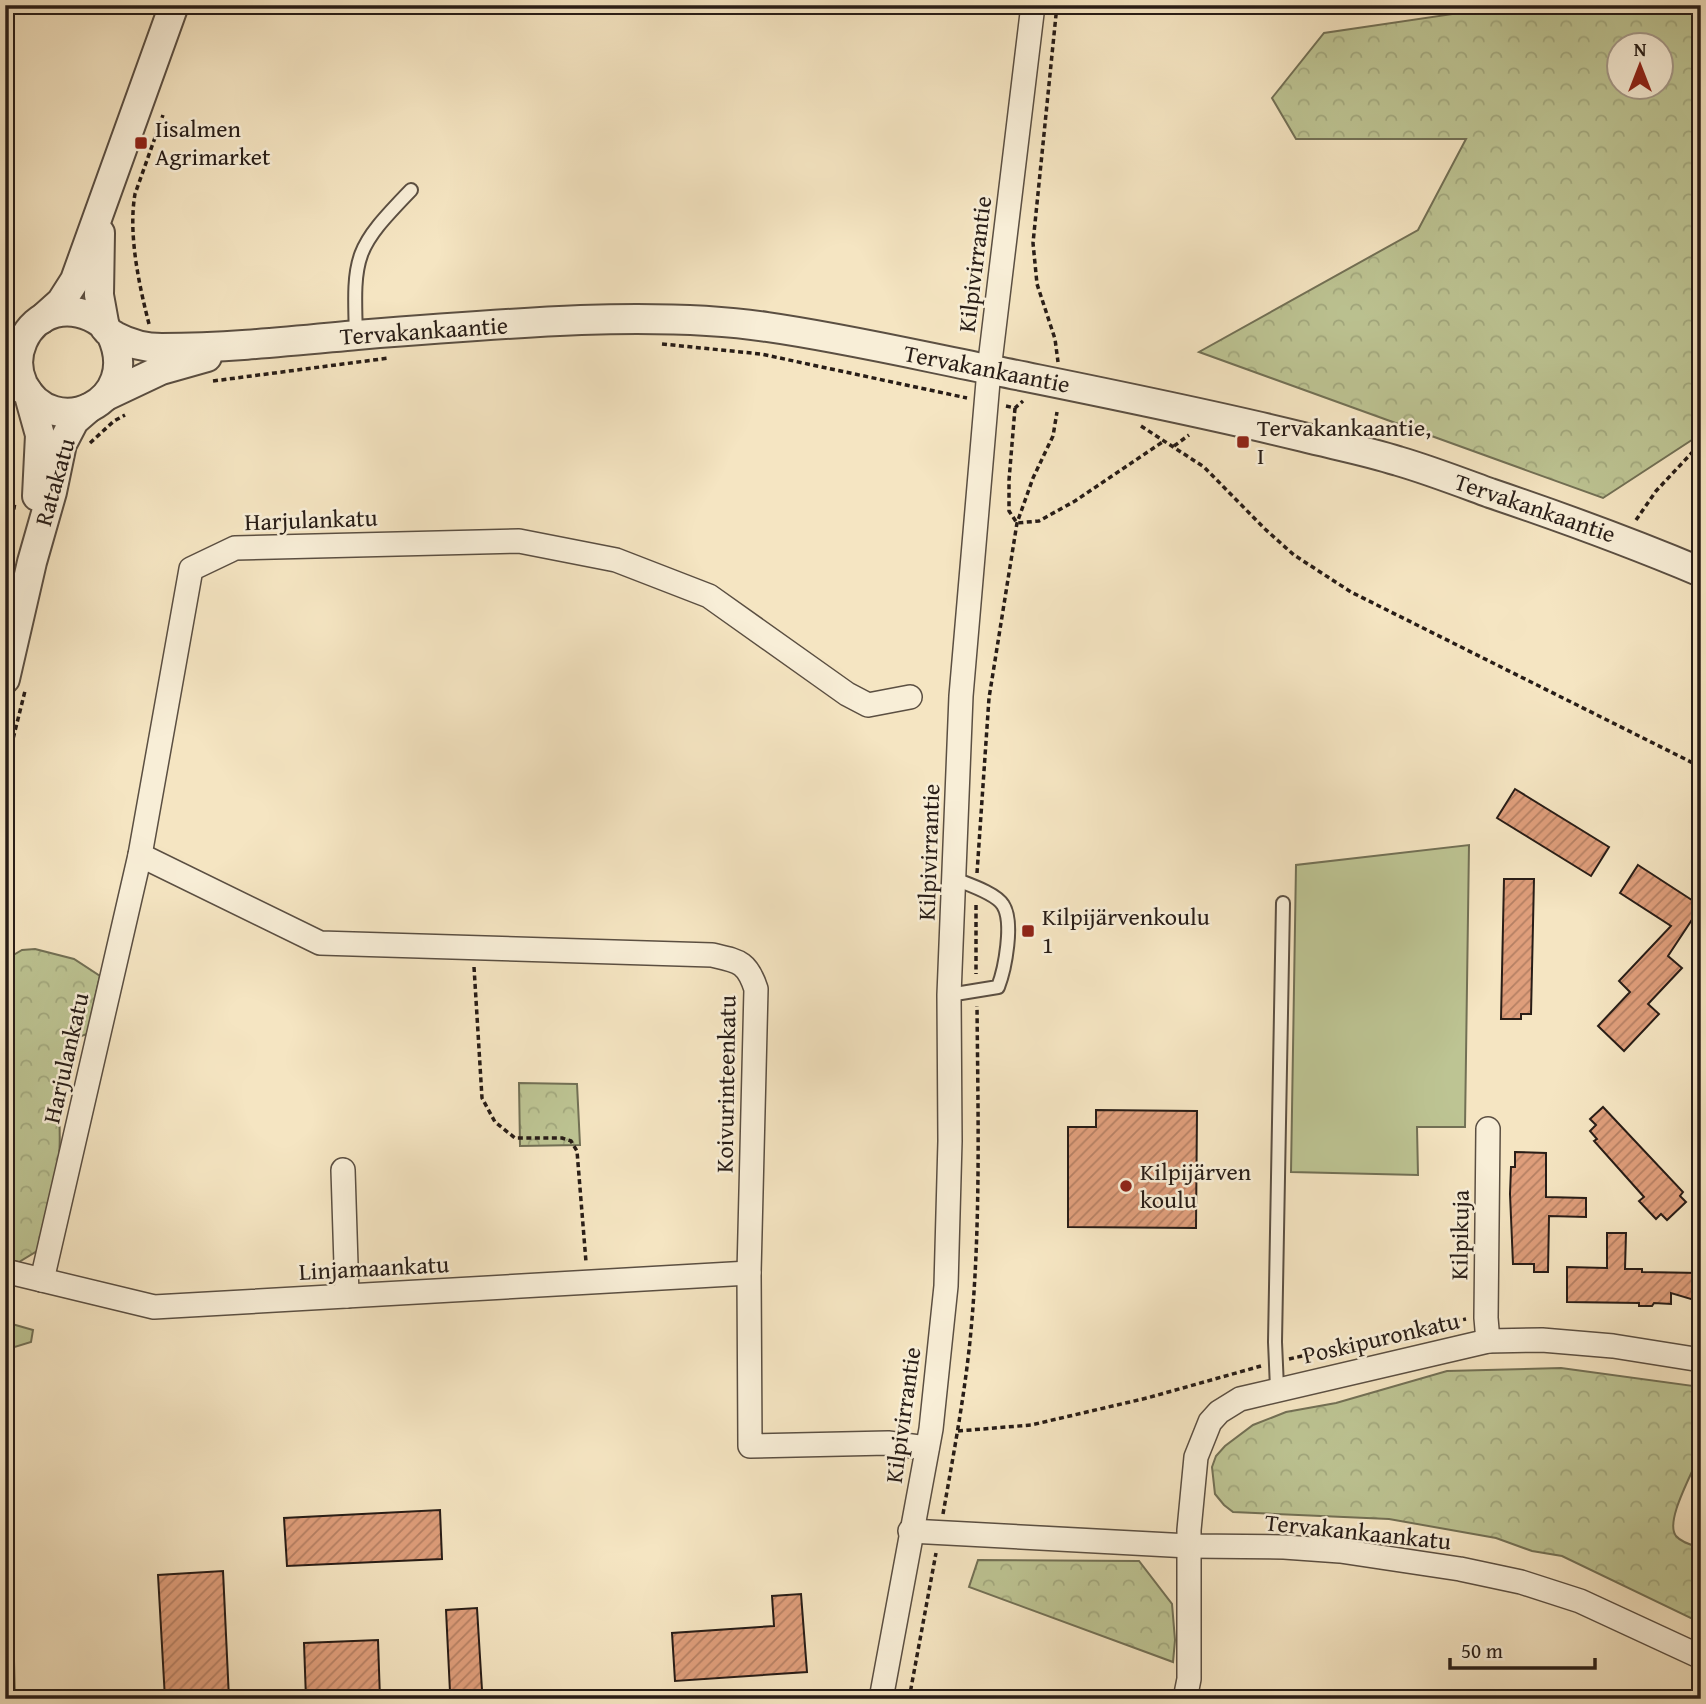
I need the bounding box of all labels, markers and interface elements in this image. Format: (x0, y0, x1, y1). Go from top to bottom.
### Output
north arrow (1604, 32, 1674, 102)
text: N (1634, 35, 1647, 63)
place label: Iisalmen Agrimarket (155, 111, 271, 174)
marker: Iisalmen Agrimarket (133, 135, 149, 151)
street label: Kilpivirrantie (949, 194, 1000, 334)
street label: Tervakankaantie (339, 307, 509, 354)
street label: Tervakankaantie (901, 335, 1073, 402)
place label: Tervakankaantie, I (1257, 410, 1431, 473)
street label: Ratakatu (25, 434, 84, 530)
marker: Tervakankaantie, I (1235, 434, 1251, 450)
street label: Tervakankaantie (1450, 464, 1620, 551)
street label: Harjulankatu (244, 500, 378, 539)
street label: Kilpivirrantie (909, 783, 948, 921)
place label: Kilpijärvenkoulu 1 (1042, 899, 1210, 962)
marker: Kilpijärvenkoulu 1 (1020, 923, 1036, 939)
street label: Harjulankatu (33, 989, 98, 1127)
street label: Koivurinteenkatu (706, 995, 745, 1173)
place label: Kilpijärven koulu (1140, 1154, 1252, 1217)
marker: Kilpijärven koulu (1118, 1178, 1134, 1194)
street label: Kilpikuja (1441, 1189, 1478, 1280)
street label: Linjamaankatu (298, 1246, 450, 1289)
street label: Poskipuronkatu (1299, 1302, 1463, 1373)
street label: Kilpivirrantie (876, 1345, 929, 1485)
street label: Tervakankaankatu (1263, 1504, 1453, 1559)
scale bar (1450, 1627, 1596, 1671)
text: 50 m (1461, 1635, 1503, 1666)

